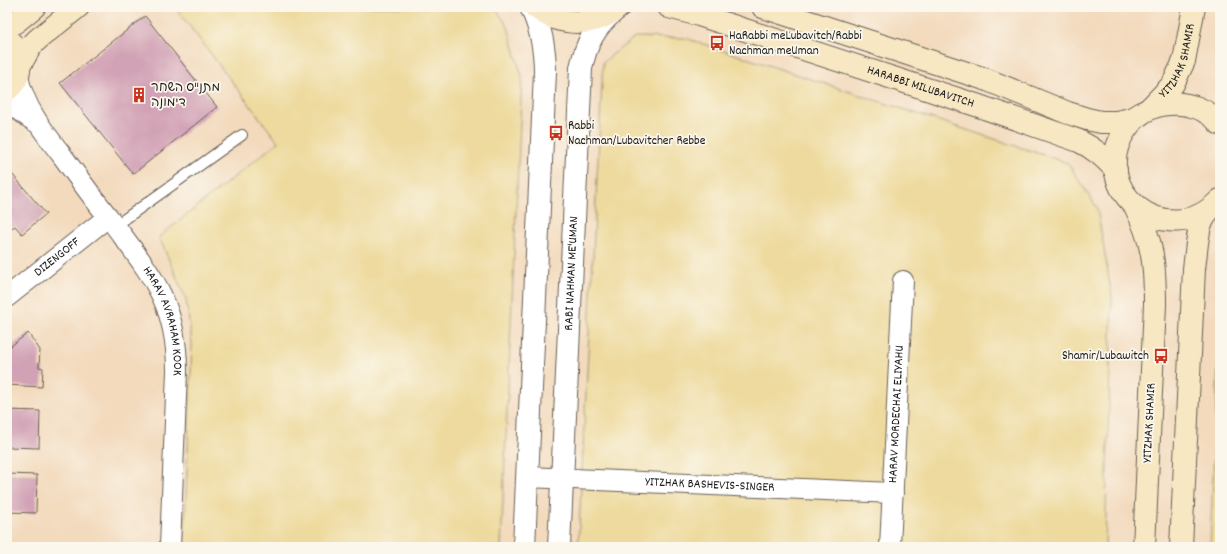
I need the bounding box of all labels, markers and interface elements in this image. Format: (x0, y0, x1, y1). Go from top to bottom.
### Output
street label: YITZHAK SHAMIR (1155, 22, 1200, 103)
place label: HaRabbi meLubavitch/Rabbi Nachman meUman (729, 27, 862, 61)
bus stop icon: HaRabbi meLubavitch/Rabbi Nachman meUman (708, 34, 726, 52)
street label: HARABBI MILUBAVITCH (864, 61, 977, 113)
place label: מתנ"ס השחר דימונה (151, 79, 220, 113)
building icon: מתנ"ס השחר דימונה (130, 86, 148, 104)
place label: Rabbi Nachman/Lubavitcher Rebbe (568, 117, 706, 151)
bus stop icon: Rabbi Nachman/Lubavitcher Rebbe (547, 124, 565, 142)
street label: RABI NAHMAN ME'UMAN (559, 216, 584, 331)
street label: DIZENGOFF (30, 233, 85, 282)
street label: HARAV AVRAHAM KOOK (138, 263, 187, 376)
street label: HARAV MORDECHAI ELIYAHU (884, 345, 909, 483)
place label: Shamir/Lubawitch (1062, 347, 1149, 366)
bus stop icon: Shamir/Lubawitch (1152, 347, 1170, 365)
street label: YITZHAK SHAMIR (1138, 383, 1162, 463)
street label: YITZHAK BASHEVIS-SINGER (645, 473, 775, 497)

